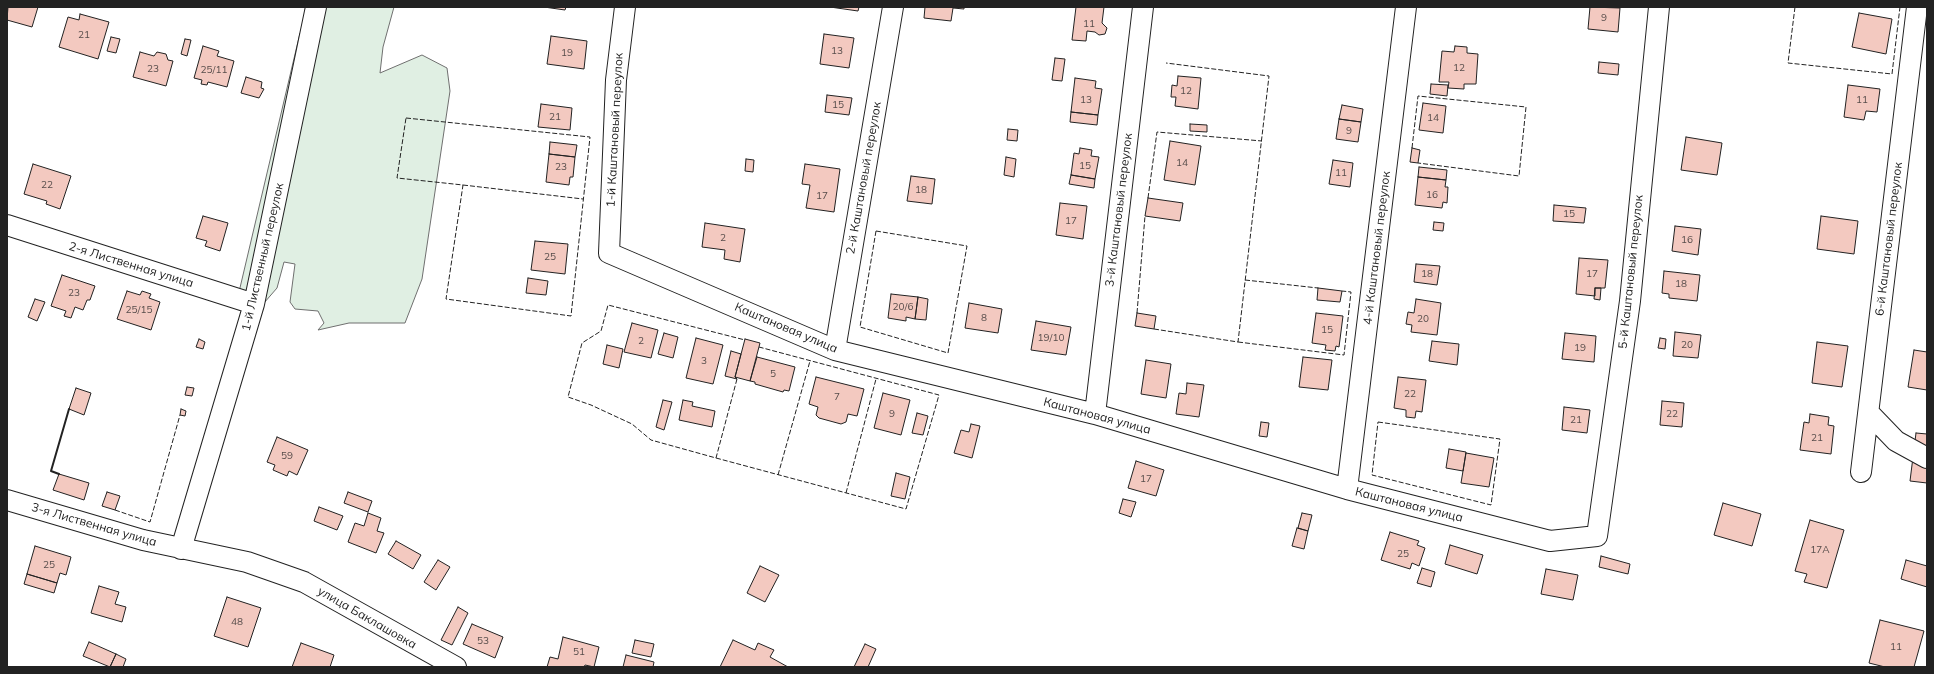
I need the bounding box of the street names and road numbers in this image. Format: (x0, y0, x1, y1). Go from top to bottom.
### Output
street label: 1-й Каштановый переулок (604, 52, 626, 208)
street label: 2-й Каштановый переулок (843, 101, 885, 255)
street label: 3-й Каштановый переулок (1102, 132, 1136, 288)
street label: 6-й Каштановый переулок (1872, 161, 1906, 317)
street label: 4-й Каштановый переулок (1360, 170, 1394, 326)
street label: 1-й Лиственный переулок (239, 182, 287, 332)
street label: 5-й Каштановый переулок (1616, 194, 1646, 350)
street label: 2-я Лиственная улица (67, 239, 195, 291)
street label: Каштановая улица (732, 300, 840, 356)
street label: Каштановая улица (1042, 395, 1152, 437)
street label: Каштановая улица (1354, 485, 1464, 525)
street label: 3-я Лиственная улица (30, 500, 158, 550)
street label: улица Баклашовка (315, 584, 419, 652)

